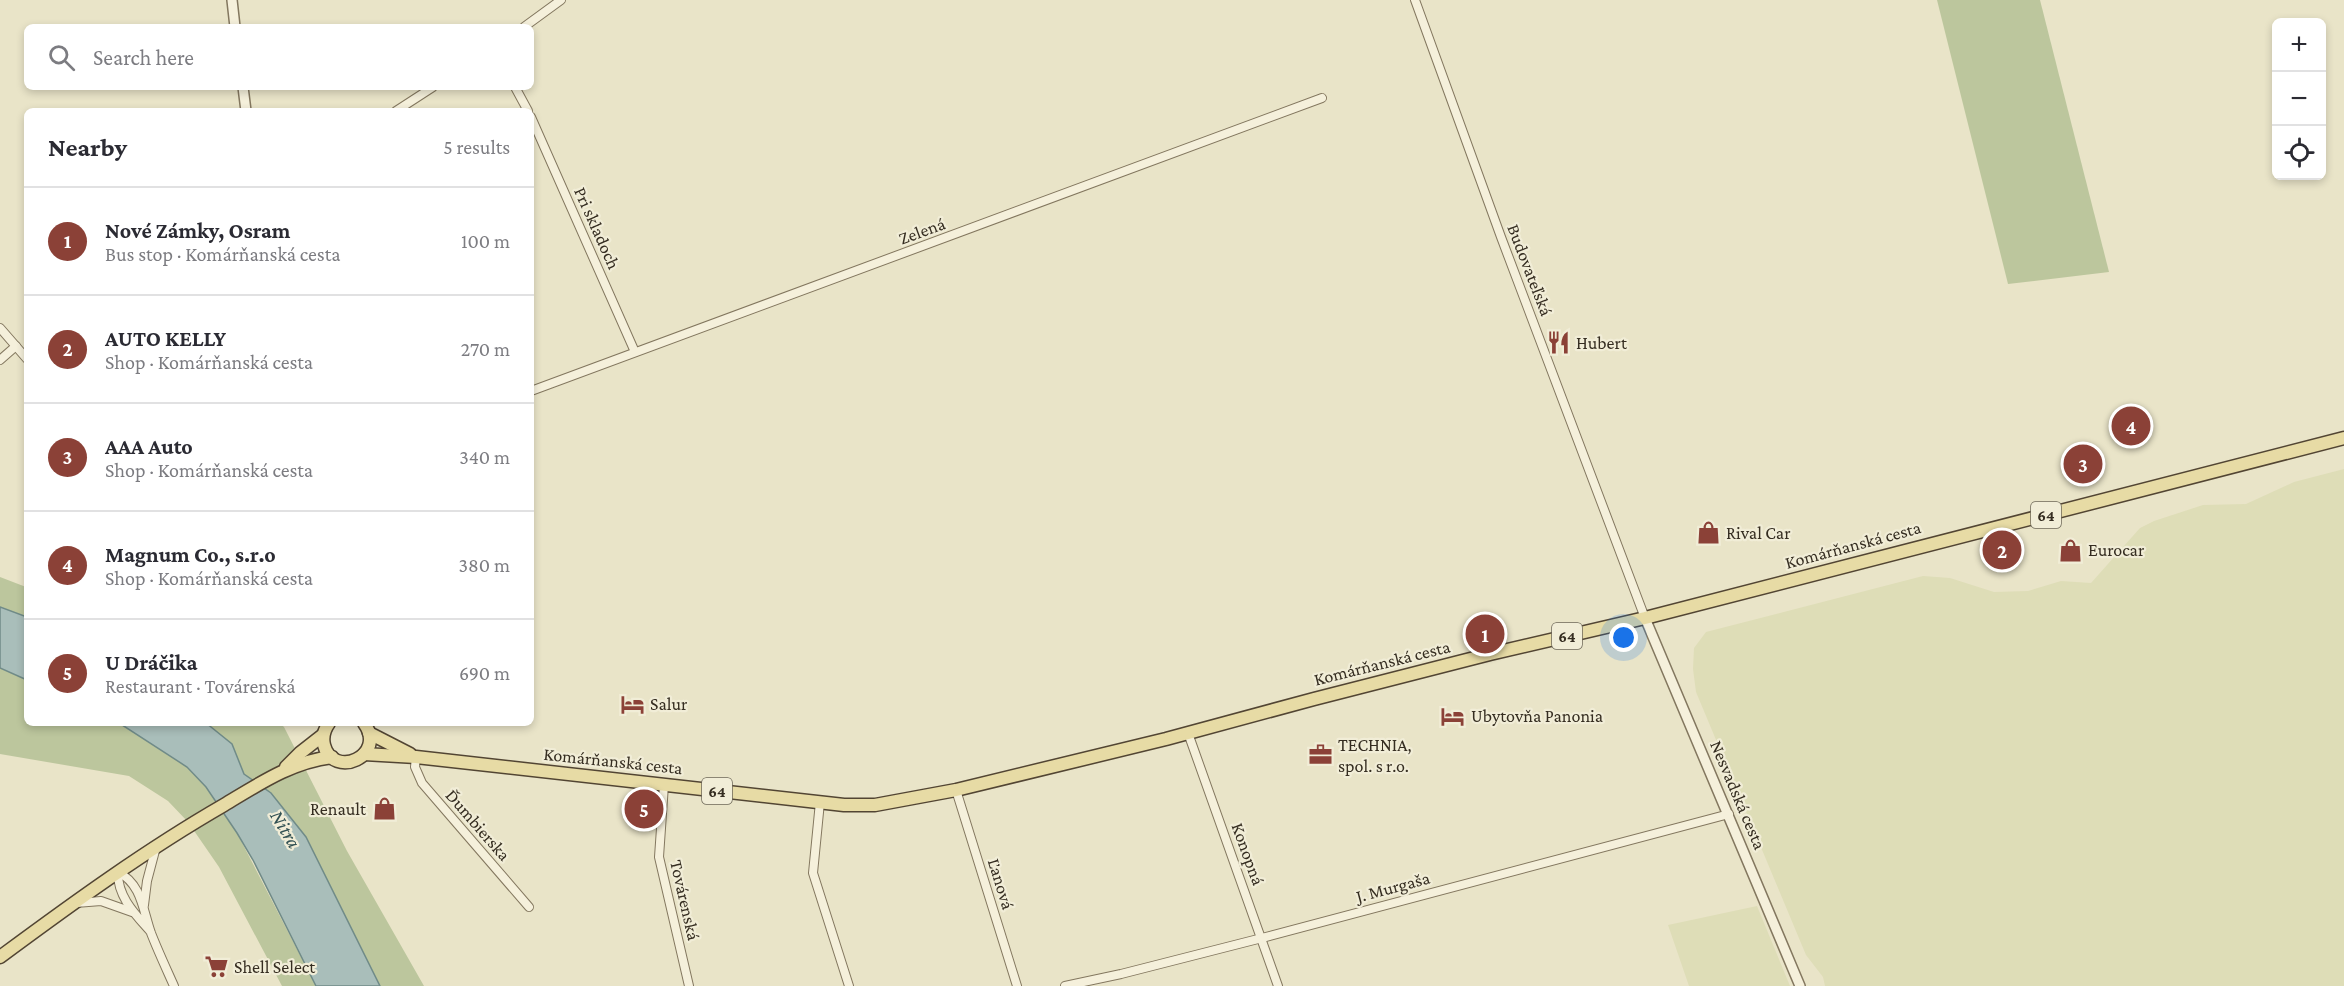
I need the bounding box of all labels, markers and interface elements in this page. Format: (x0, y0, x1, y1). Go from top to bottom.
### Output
map controls (2272, 18, 2326, 180)
button: + (2272, 18, 2326, 72)
search box (24, 24, 534, 90)
icon: search (45, 41, 78, 74)
text: Search here (93, 45, 194, 70)
button: − (2272, 72, 2326, 126)
button: locate (2272, 126, 2326, 180)
text: Nearby (48, 133, 127, 162)
text: 5 results (443, 136, 510, 158)
street label: Pri skladoch (570, 184, 624, 272)
street label: Zelená (896, 213, 948, 249)
text: Nové Zámky, Osram (105, 218, 290, 243)
street label: Budovateľská (1503, 221, 1557, 319)
text: 1 (64, 230, 71, 252)
text: 100 m (461, 230, 510, 252)
text: Bus stop · Komárňanská cesta (105, 243, 341, 265)
text: AUTO KELLY (105, 326, 226, 351)
restaurant icon: Hubert (1545, 330, 1571, 356)
place label: Hubert (1576, 333, 1628, 353)
text: 2 (62, 338, 73, 360)
text: 270 m (461, 338, 510, 360)
text: Shop · Komárňanská cesta (105, 351, 313, 373)
pin: 4 (2112, 404, 2150, 448)
text: AAA Auto (105, 434, 193, 459)
pin: 3 (2064, 442, 2102, 486)
text: 3 (63, 446, 72, 468)
text: 340 m (459, 446, 510, 468)
text: Shop · Komárňanská cesta (105, 459, 313, 481)
road number: 64 (2031, 502, 2061, 528)
street label: Komárňanská cesta (1783, 517, 1923, 573)
shop icon: Rival Car (1695, 520, 1721, 546)
place label: Rival Car (1726, 523, 1791, 543)
pin: 2 (1982, 528, 2022, 572)
shop icon: Eurocar (2057, 537, 2083, 563)
place label: Eurocar (2088, 540, 2145, 560)
text: Magnum Co., s.r.o (105, 542, 276, 567)
text: 4 (62, 554, 73, 576)
text: 380 m (459, 554, 510, 576)
text: Shop · Komárňanská cesta (105, 567, 313, 589)
pin: 1 (1466, 612, 1504, 656)
road number: 64 (1552, 623, 1582, 649)
your location (1609, 623, 1638, 652)
street label: Komárňanská cesta (1312, 636, 1452, 690)
text: U Dráčika (105, 650, 197, 675)
text: 5 (63, 662, 72, 684)
text: 690 m (459, 662, 510, 684)
text: Restaurant · Továrenská (105, 675, 296, 697)
hotel icon: Salur (619, 691, 645, 717)
place label: Salur (650, 694, 688, 714)
hotel icon: Ubytovňa Panonia (1440, 703, 1466, 729)
place label: Ubytovňa Panonia (1471, 706, 1603, 726)
place label: TECHNIA, spol. s r.o. (1338, 735, 1412, 776)
street label: Nesvadská cesta (1706, 738, 1770, 852)
office icon: TECHNIA, spol. s r.o. (1307, 742, 1333, 768)
street label: Komárňanská cesta (542, 744, 684, 778)
road number: 64 (702, 778, 732, 804)
street label: Ďumbierska (442, 785, 514, 865)
pin: 5 (624, 786, 664, 832)
shop icon: Renault (371, 796, 397, 822)
place label: Renault (310, 799, 367, 819)
water label: Nitra (266, 806, 306, 852)
street label: Konopná (1227, 820, 1269, 888)
street label: Ľanová (984, 856, 1018, 912)
street label: Továrenská (666, 858, 704, 942)
street label: J. Murgaša (1352, 868, 1432, 907)
supermarket icon: Shell Select (203, 954, 229, 980)
place label: Shell Select (234, 957, 316, 977)

